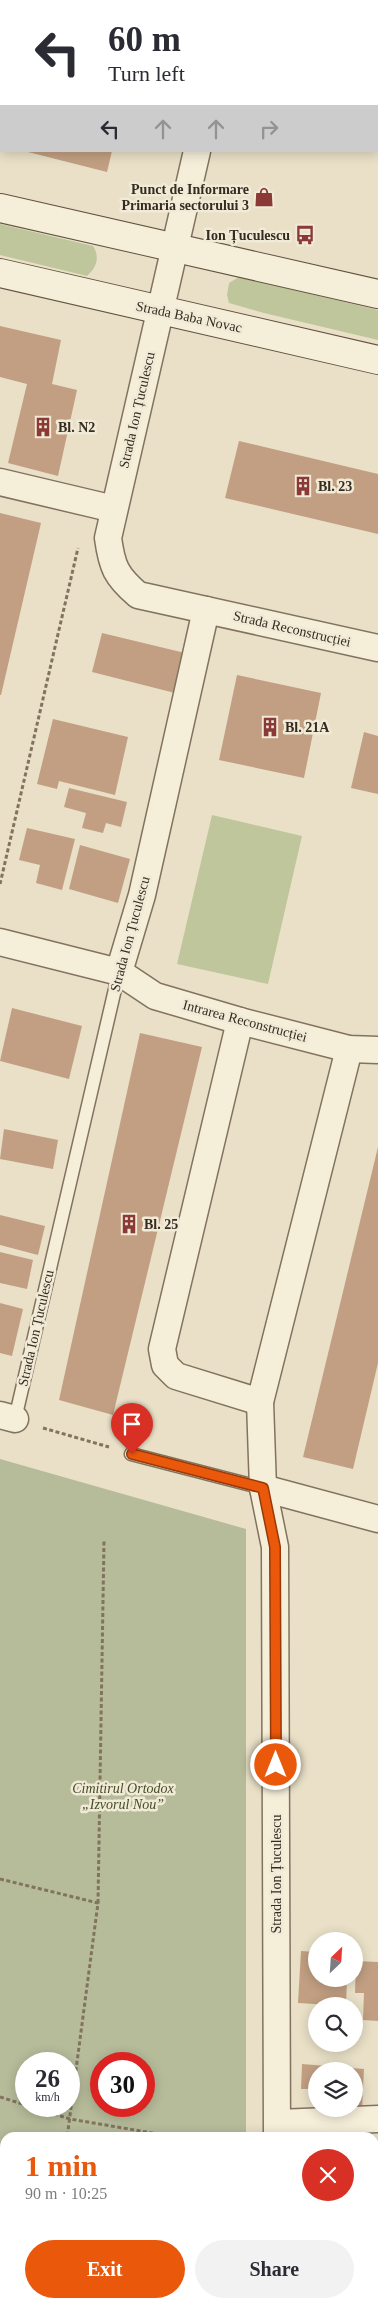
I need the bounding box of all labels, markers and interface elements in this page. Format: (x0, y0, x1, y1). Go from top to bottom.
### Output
icon: left (25, 20, 90, 85)
text: 60 m (108, 20, 181, 59)
text: Turn left (108, 61, 185, 86)
icon: left (96, 115, 124, 143)
icon: ahead (149, 115, 177, 143)
icon: ahead (202, 115, 230, 143)
icon: right (255, 115, 283, 143)
place label: Punct de Informare Primaria sectorului 3 (121, 182, 249, 213)
shop icon: Punct de Informare Primaria sectorului 3 (253, 186, 275, 208)
bus stop icon: Ion Țuculescu (294, 224, 316, 246)
place label: Ion Țuculescu (206, 228, 290, 244)
street label: Strada Baba Novac (135, 298, 243, 336)
street label: Strada Ion Țuculescu (116, 350, 159, 470)
building icon: Bl. N2 (32, 416, 54, 438)
place label: Bl. N2 (58, 420, 95, 435)
building icon: Bl. 23 (292, 475, 314, 497)
place label: Bl. 23 (318, 479, 352, 494)
street label: Strada Reconstrucției (232, 608, 352, 651)
building icon: Bl. 21A (259, 716, 281, 738)
place label: Bl. 21A (285, 720, 330, 735)
street label: Strada Ion Țuculescu (107, 875, 154, 994)
street label: Intrarea Reconstrucției (181, 997, 309, 1046)
building icon: Bl. 25 (118, 1213, 140, 1235)
place label: Bl. 25 (144, 1217, 178, 1232)
street label: Strada Ion Țuculescu (15, 1268, 58, 1388)
pin (111, 1403, 153, 1454)
icon: arrive (118, 1410, 146, 1438)
position arrow (249, 1738, 301, 1790)
park label: Cimitirul Ortodox „Izvorul Nou” (72, 1781, 175, 1812)
street label: Strada Ion Țuculescu (269, 1815, 285, 1933)
north arrow (308, 1932, 362, 1988)
map controls (308, 1932, 363, 2117)
button: search (308, 1997, 363, 2052)
speed limit sign: 30 (90, 2052, 155, 2117)
button: layers (308, 2062, 363, 2117)
text: 26 (35, 2065, 60, 2092)
text: km/h (35, 2090, 60, 2104)
text: 1 min (25, 2149, 98, 2182)
button: close (302, 2149, 354, 2201)
text: 90 m · 10:25 (25, 2185, 107, 2202)
button: Exit (25, 2240, 185, 2298)
button: Share (195, 2240, 354, 2298)

